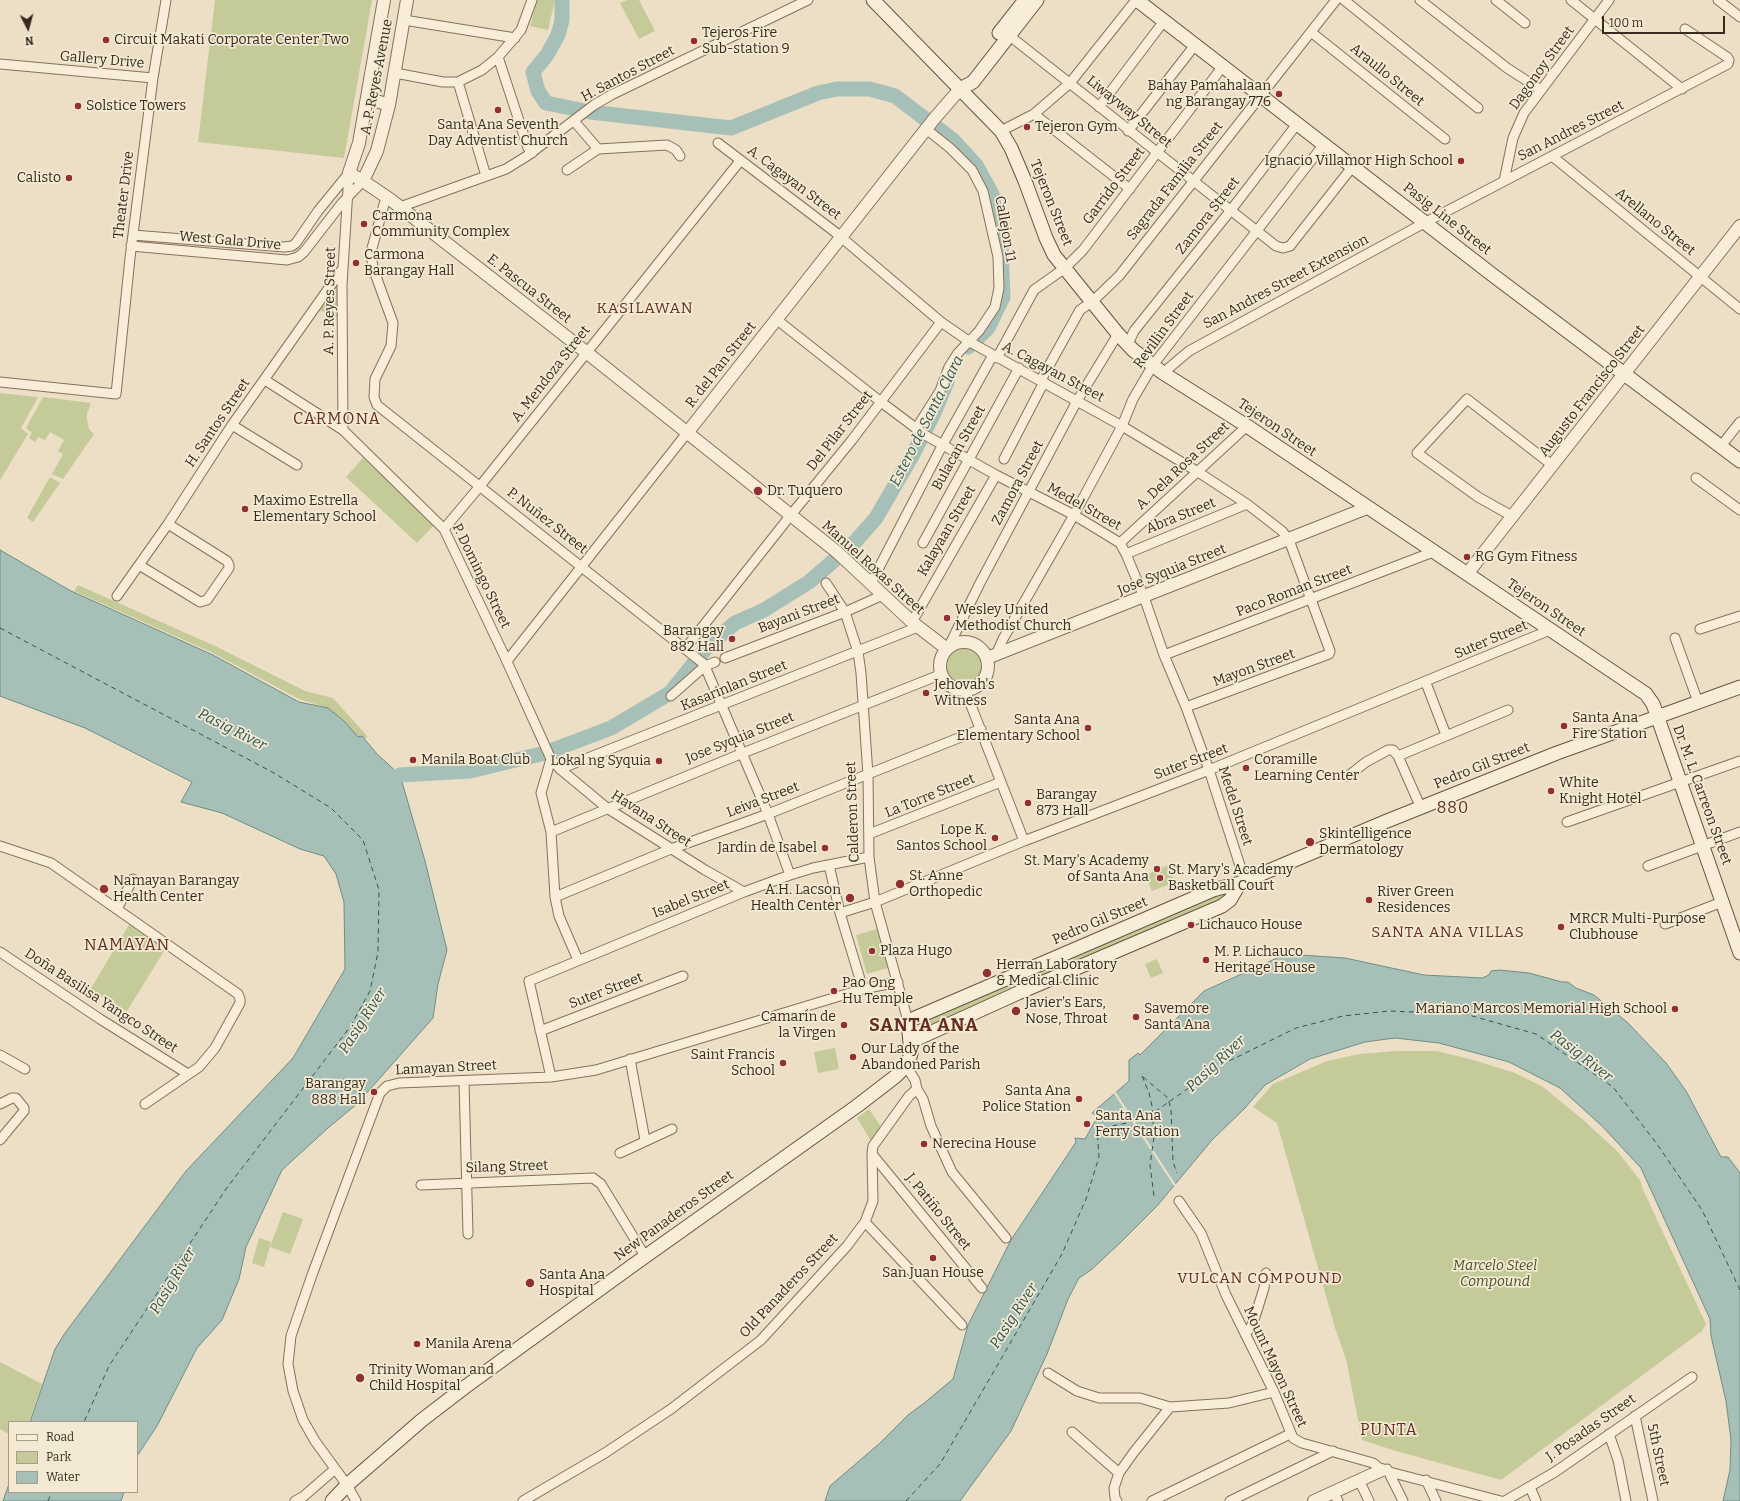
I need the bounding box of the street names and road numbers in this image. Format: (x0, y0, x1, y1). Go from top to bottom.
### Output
street label: A. P. Reyes Avenue (358, 18, 396, 136)
street label: Dagonoy Street (1506, 23, 1578, 113)
street label: Araullo Street (1347, 40, 1427, 110)
street label: H. Santos Street (578, 42, 678, 106)
street label: Gallery Drive (59, 48, 145, 72)
street label: Liwayway Street (1083, 72, 1175, 152)
street label: San Andres Street (1515, 97, 1627, 165)
street label: Sagrada Familia Street (1123, 118, 1227, 244)
street label: A. Cagayan Street (744, 142, 844, 224)
street label: Garrido Street (1079, 144, 1149, 228)
street label: Theater Drive (110, 150, 138, 240)
street label: Tejeron Street (1026, 157, 1076, 249)
street label: Zamora Street (1173, 174, 1243, 258)
street label: Pasig Line Street (1399, 179, 1495, 259)
street label: Arellano Street (1612, 185, 1698, 259)
street label: Callejon 11 (991, 195, 1019, 263)
street label: West Gala Drive (178, 228, 282, 254)
street label: San Andres Street Extension (1201, 231, 1371, 333)
street label: A. P. Reyes Street (321, 247, 339, 355)
street label: E. Pascua Street (483, 251, 575, 327)
street label: Revillin Street (1130, 288, 1198, 372)
street label: R. del Pan Street (682, 319, 760, 411)
street label: A. Mendoza Street (508, 322, 594, 426)
street label: Augusto Francisco Street (1535, 322, 1649, 460)
street label: A. Cagayan Street (999, 338, 1107, 406)
street label: H. Santos Street (182, 375, 254, 471)
street label: Del Pilar Street (804, 388, 876, 474)
street label: Tejeron Street (1234, 395, 1320, 461)
street label: Bulacan Street (929, 402, 989, 494)
street label: A. Dela Rosa Street (1133, 418, 1233, 514)
street label: Zamora Street (989, 438, 1047, 528)
street label: Medel Street (1044, 480, 1124, 534)
street label: Kalayaan Street (914, 483, 980, 579)
street label: P. Nuñez Street (503, 484, 591, 558)
street label: Abra Street (1144, 494, 1218, 538)
street label: Manuel Roxas Street (818, 517, 928, 619)
street label: P. Domingo Street (448, 521, 514, 631)
street label: Jose Syquia Street (1115, 541, 1229, 599)
street label: Paco Roman Street (1234, 561, 1354, 621)
street label: Tejeron Street (1503, 575, 1589, 641)
street label: Bayani Street (756, 591, 842, 637)
street label: Suter Street (1452, 617, 1530, 663)
street label: Mayon Street (1211, 645, 1297, 691)
street label: Kasarinlan Street (678, 657, 790, 715)
street label: Jose Syquia Street (683, 709, 797, 767)
street label: Dr. M. L. Carreon Street (1669, 723, 1735, 867)
street label: Pedro Gil Street (1432, 739, 1532, 793)
street label: Suter Street (1152, 740, 1230, 784)
street label: Calderon Street (843, 761, 863, 863)
street label: Medel Street (1214, 764, 1256, 848)
street label: La Torre Street (883, 770, 977, 822)
street label: Leiva Street (724, 779, 802, 821)
street label: Havana Street (608, 787, 694, 851)
street label: Isabel Street (650, 876, 732, 922)
street label: Pedro Gil Street (1050, 893, 1150, 949)
street label: Doña Basilisa Yangco Street (21, 945, 181, 1057)
street label: Suter Street (567, 969, 645, 1013)
street label: Lamayan Street (395, 1057, 497, 1079)
street label: Silang Street (465, 1157, 549, 1177)
street label: New Panaderos Street (611, 1167, 737, 1265)
street label: J. Patiño Street (902, 1170, 974, 1254)
street label: Old Panaderos Street (736, 1230, 842, 1342)
street label: Mount Mayon Street (1240, 1304, 1310, 1430)
street label: J. Posadas Street (1543, 1391, 1639, 1465)
street label: 5th Street (1643, 1422, 1673, 1488)

